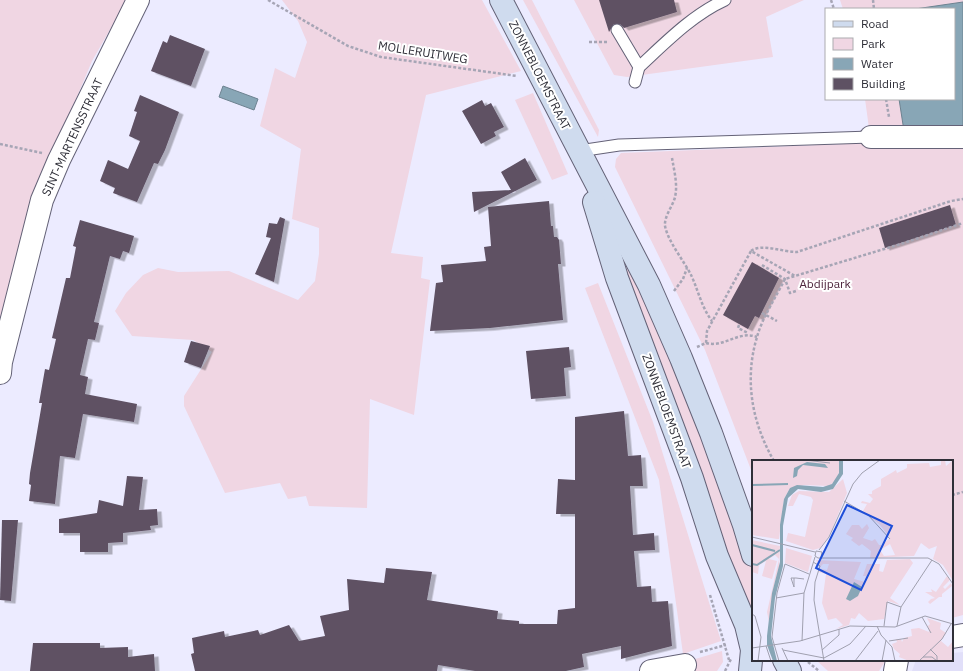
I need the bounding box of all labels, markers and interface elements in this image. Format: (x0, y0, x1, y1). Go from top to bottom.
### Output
legend (825, 8, 955, 100)
text: Road (861, 16, 889, 31)
street label: ZONNEBLOEMSTRAAT (506, 18, 574, 132)
text: Park (861, 36, 886, 51)
street label: MOLLERUITWEG (377, 37, 469, 67)
text: Water (861, 56, 894, 71)
street label: SINT-MARTENSSTRAAT (38, 76, 106, 198)
text: Building (861, 76, 906, 91)
park label: Abdijpark (799, 276, 852, 291)
street label: ZONNEBLOEMSTRAAT (639, 352, 695, 471)
inset map (752, 460, 953, 661)

